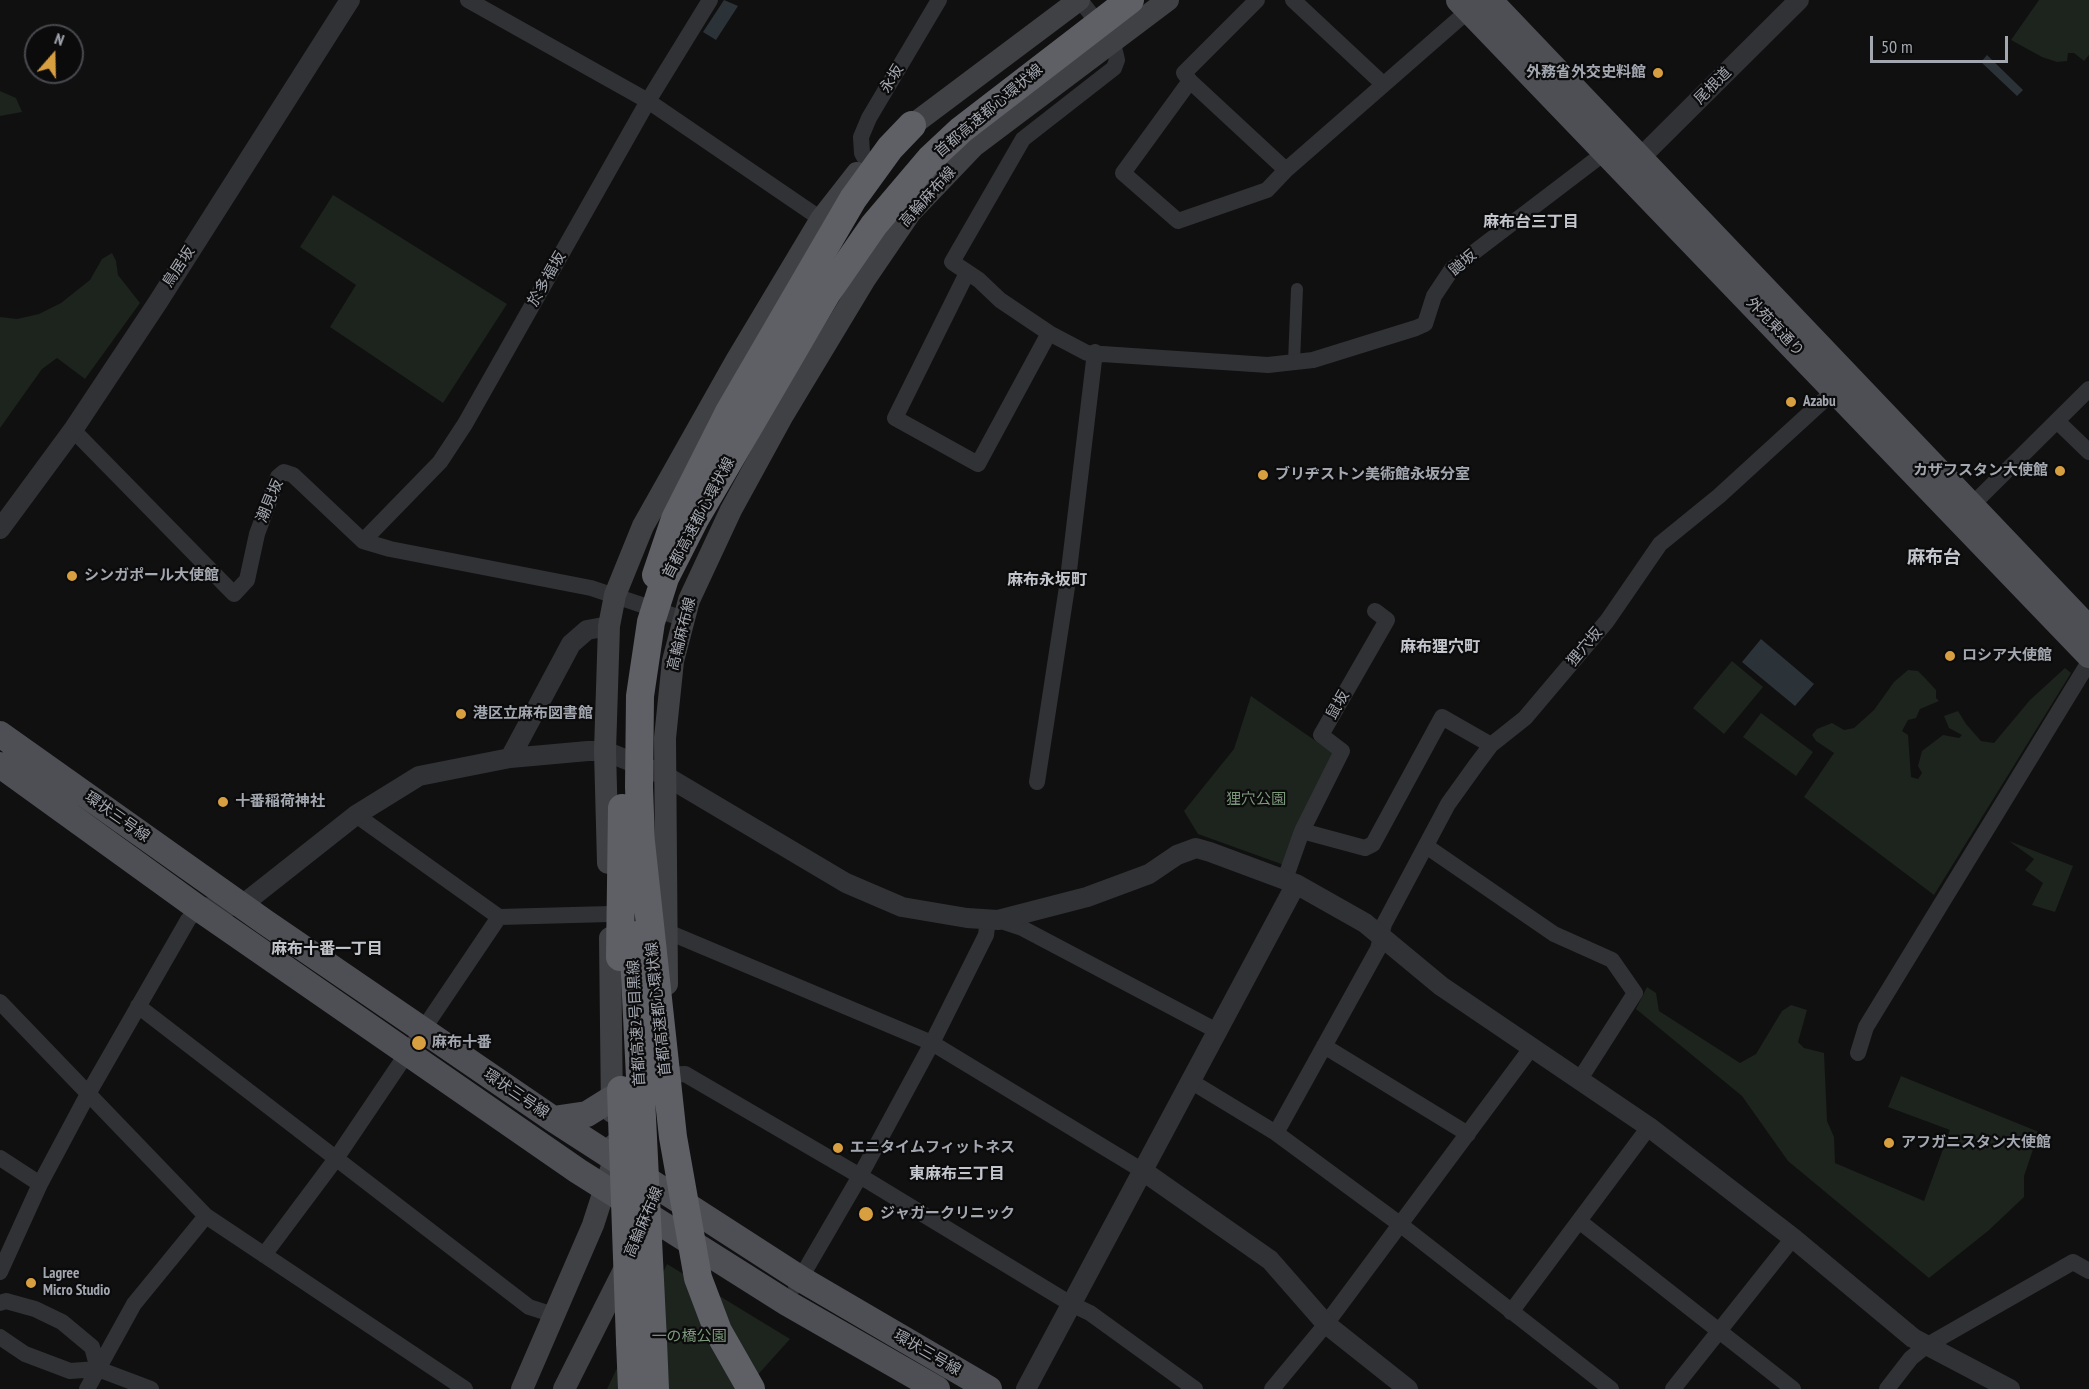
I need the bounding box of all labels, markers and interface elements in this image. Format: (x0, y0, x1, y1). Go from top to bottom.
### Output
north arrow (24, 24, 84, 84)
scale bar (1873, 24, 2011, 62)
text: N (52, 28, 67, 50)
text: 50 m (1881, 35, 1913, 58)
street label: 首都高速都心環状線 (932, 61, 1046, 161)
street label: 永坂 (877, 62, 907, 96)
place label: 外務省外交史料館 (1526, 64, 1646, 82)
street label: 尾根道 (1691, 64, 1735, 108)
marker: 外務省外交史料館 (1651, 66, 1665, 80)
street label: 高輪麻布線 (896, 163, 960, 231)
district label: 麻布台三丁目 (1483, 212, 1579, 232)
street label: 鳥居坂 (159, 243, 199, 291)
street label: 鼬坂 (1446, 246, 1480, 280)
street label: 於多福坂 (524, 249, 570, 309)
street label: 外苑東通り (1742, 294, 1808, 360)
place label: Azabu (1803, 393, 1836, 411)
marker: Azabu (1784, 395, 1798, 409)
street label: 首都高速都心環状線 (659, 454, 739, 582)
place label: カザフスタン大使館 (1913, 462, 2048, 480)
marker: カザフスタン大使館 (2053, 464, 2067, 478)
place label: ブリヂストン美術館永坂分室 (1275, 466, 1470, 484)
marker: ブリヂストン美術館永坂分室 (1256, 468, 1270, 482)
street label: 潮見坂 (253, 477, 287, 525)
district label: 麻布台 (1907, 547, 1961, 569)
place label: シンガポール大使館 (84, 567, 219, 585)
marker: シンガポール大使館 (65, 569, 79, 583)
district label: 麻布永坂町 (1007, 570, 1087, 590)
street label: 高輪麻布線 (664, 595, 700, 673)
street label: 狸穴坂 (1564, 624, 1606, 670)
district label: 麻布狸穴町 (1400, 637, 1480, 657)
place label: ロシア大使館 (1962, 647, 2052, 665)
marker: ロシア大使館 (1943, 649, 1957, 663)
street label: 鼠坂 (1323, 688, 1353, 722)
place label: 港区立麻布図書館 (473, 705, 593, 723)
marker: 港区立麻布図書館 (454, 707, 468, 721)
street label: 環状三号線 (81, 788, 153, 846)
park label: 狸穴公園 (1226, 791, 1286, 809)
place label: 十番稲荷神社 (235, 793, 325, 811)
marker: 十番稲荷神社 (216, 795, 230, 809)
district label: 麻布十番一丁目 (271, 939, 383, 959)
street label: 首都高速都心環状線 (643, 941, 675, 1077)
street label: 首都高速2号目黒線 (625, 959, 649, 1087)
marker: 麻布十番 (410, 1034, 428, 1052)
place label: 麻布十番 (432, 1034, 492, 1052)
street label: 環状三号線 (480, 1066, 552, 1122)
place label: アフガニスタン大使館 (1901, 1134, 2051, 1152)
marker: アフガニスタン大使館 (1882, 1136, 1896, 1150)
place label: エニタイムフィットネス (850, 1139, 1015, 1157)
marker: エニタイムフィットネス (831, 1141, 845, 1155)
district label: 東麻布三丁目 (909, 1164, 1005, 1184)
street label: 高輪麻布線 (621, 1184, 667, 1260)
marker: ジャガークリニック (857, 1205, 875, 1223)
place label: ジャガークリニック (880, 1205, 1015, 1223)
place label: Lagree Micro Studio (43, 1265, 110, 1300)
marker: Lagree Micro Studio (24, 1276, 38, 1290)
street label: 環状三号線 (890, 1326, 964, 1380)
park label: 一の橋公園 (652, 1328, 726, 1346)

